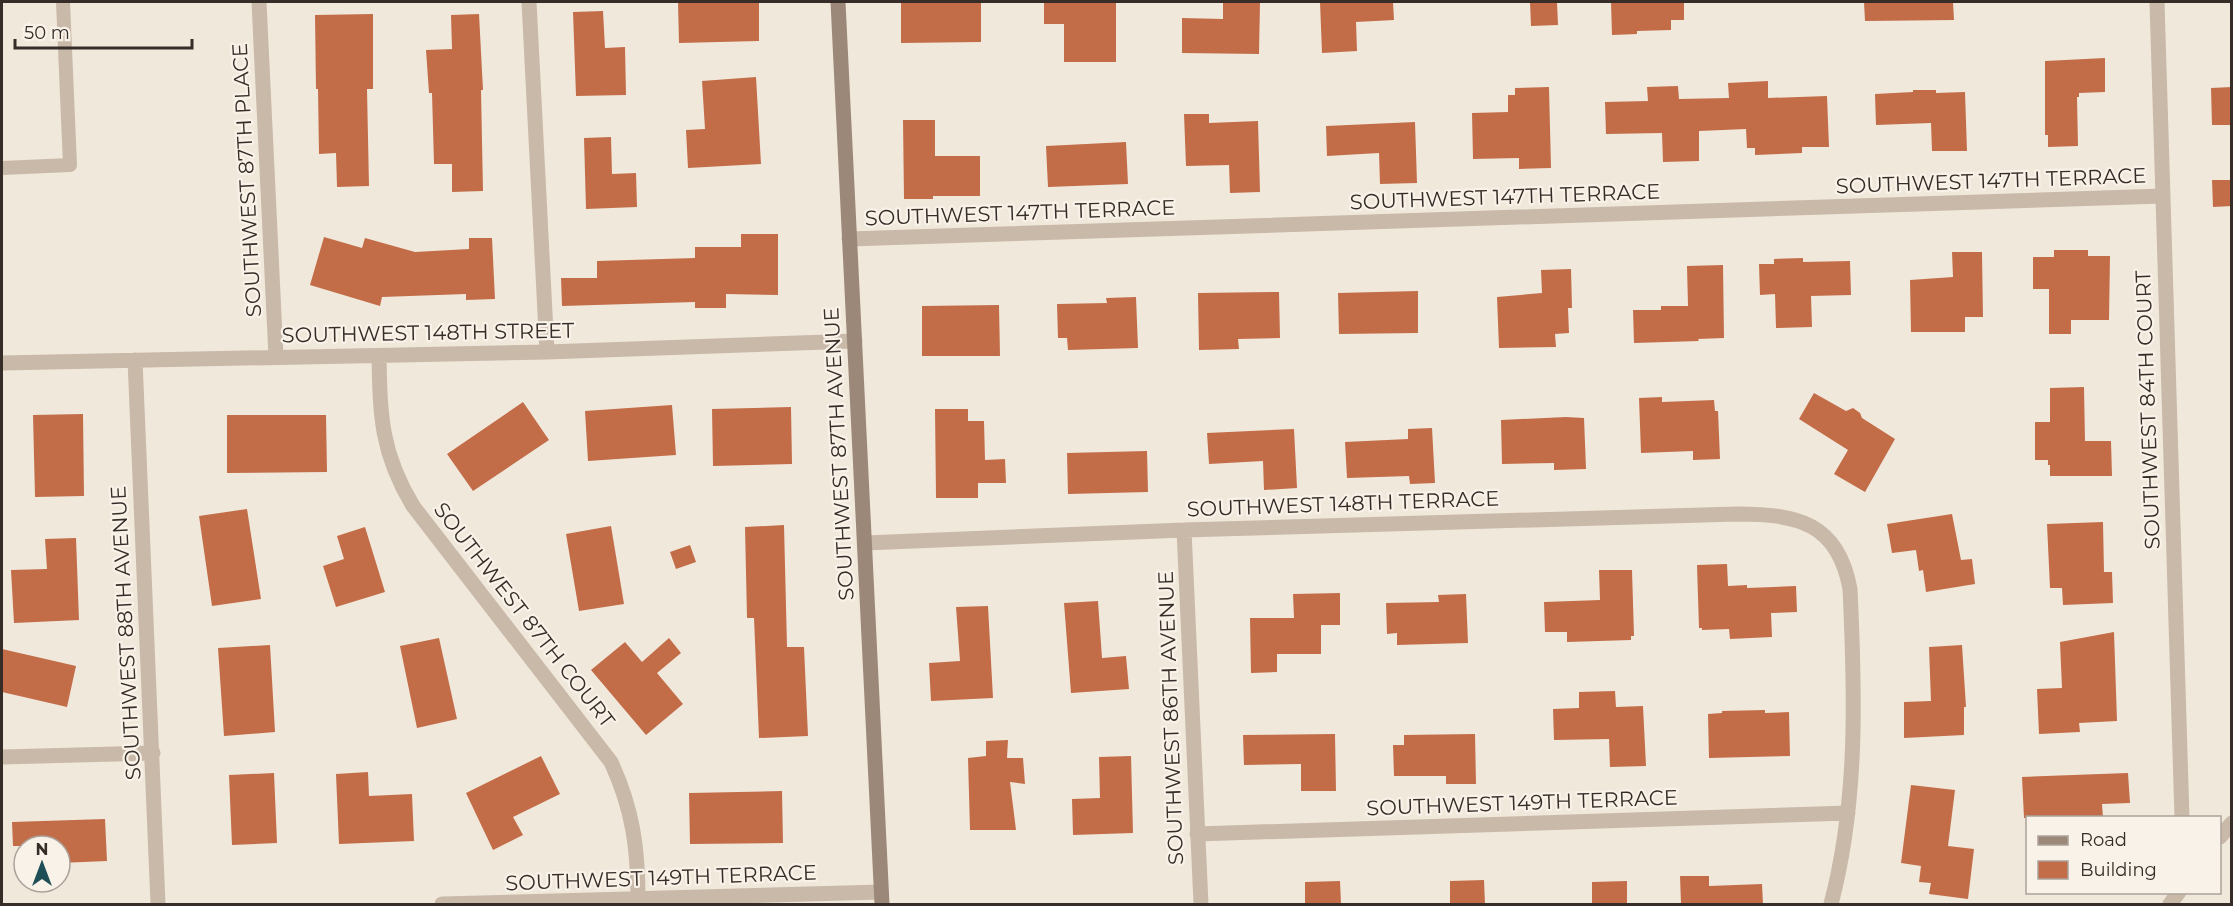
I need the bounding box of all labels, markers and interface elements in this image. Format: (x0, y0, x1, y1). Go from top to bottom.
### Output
scale bar (15, 12, 192, 50)
text: 50 m (24, 22, 70, 44)
street label: SOUTHWEST 87TH PLACE (227, 42, 266, 318)
street label: SOUTHWEST 147TH TERRACE (1835, 163, 2147, 198)
street label: SOUTHWEST 147TH TERRACE (1349, 179, 1661, 214)
street label: SOUTHWEST 147TH TERRACE (864, 195, 1176, 230)
street label: SOUTHWEST 84TH COURT (2130, 270, 2165, 550)
street label: SOUTHWEST 87TH AVENUE (818, 307, 859, 601)
street label: SOUTHWEST 148TH STREET (281, 317, 574, 348)
street label: SOUTHWEST 88TH AVENUE (105, 485, 146, 781)
street label: SOUTHWEST 148TH TERRACE (1186, 486, 1500, 521)
street label: SOUTHWEST 87TH COURT (429, 497, 620, 732)
street label: SOUTHWEST 86TH AVENUE (1153, 571, 1188, 865)
street label: SOUTHWEST 149TH TERRACE (1366, 785, 1678, 820)
legend (2026, 816, 2221, 894)
text: Road (2080, 829, 2127, 851)
north arrow (12, 834, 72, 894)
text: N (36, 840, 48, 859)
text: Building (2080, 859, 2157, 881)
street label: SOUTHWEST 149TH TERRACE (505, 860, 817, 895)

